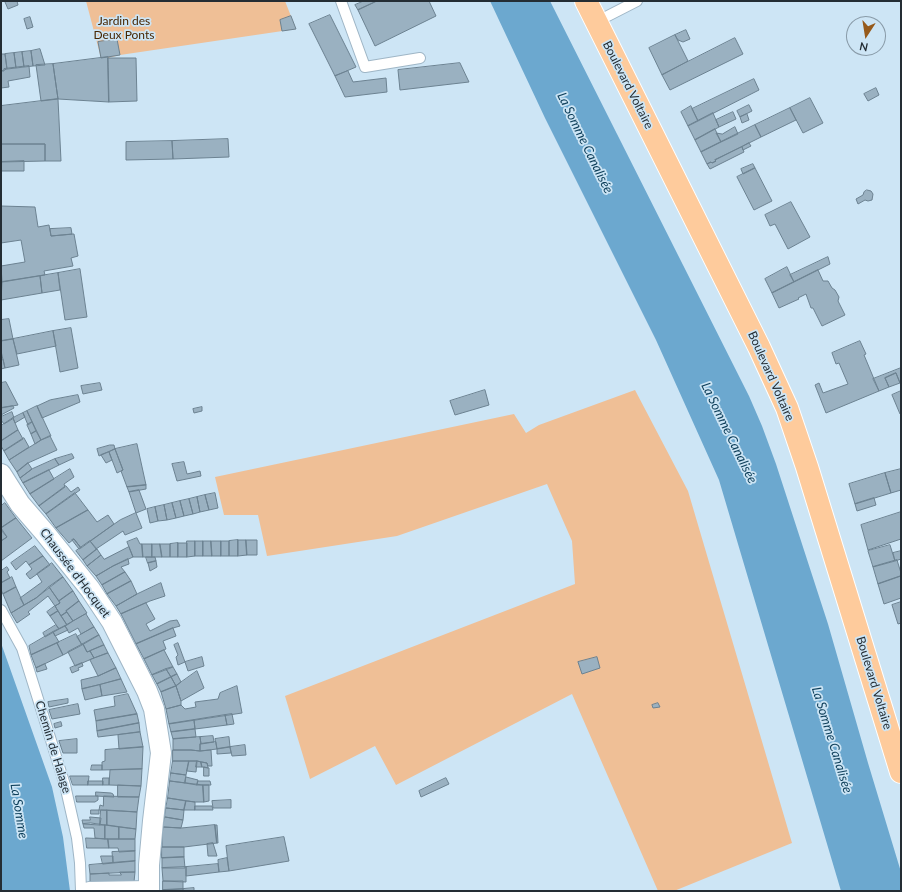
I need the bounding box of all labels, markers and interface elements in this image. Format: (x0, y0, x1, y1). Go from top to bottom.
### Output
park label: Jardin des Deux Ponts (94, 14, 154, 42)
north arrow (846, 16, 886, 56)
street label: Boulevard Voltaire (600, 39, 656, 131)
text: N (858, 40, 869, 54)
water label: La Somme Canalisée (554, 90, 616, 196)
street label: Boulevard Voltaire (745, 329, 797, 423)
water label: La Somme Canalisée (698, 380, 760, 486)
street label: Chaussée d'Hocquet (37, 525, 113, 621)
street label: Boulevard Voltaire (853, 635, 895, 731)
water label: La Somme Canalisée (808, 685, 856, 795)
street label: Chemin de Halage (32, 699, 74, 795)
water label: La Somme (7, 782, 31, 840)

